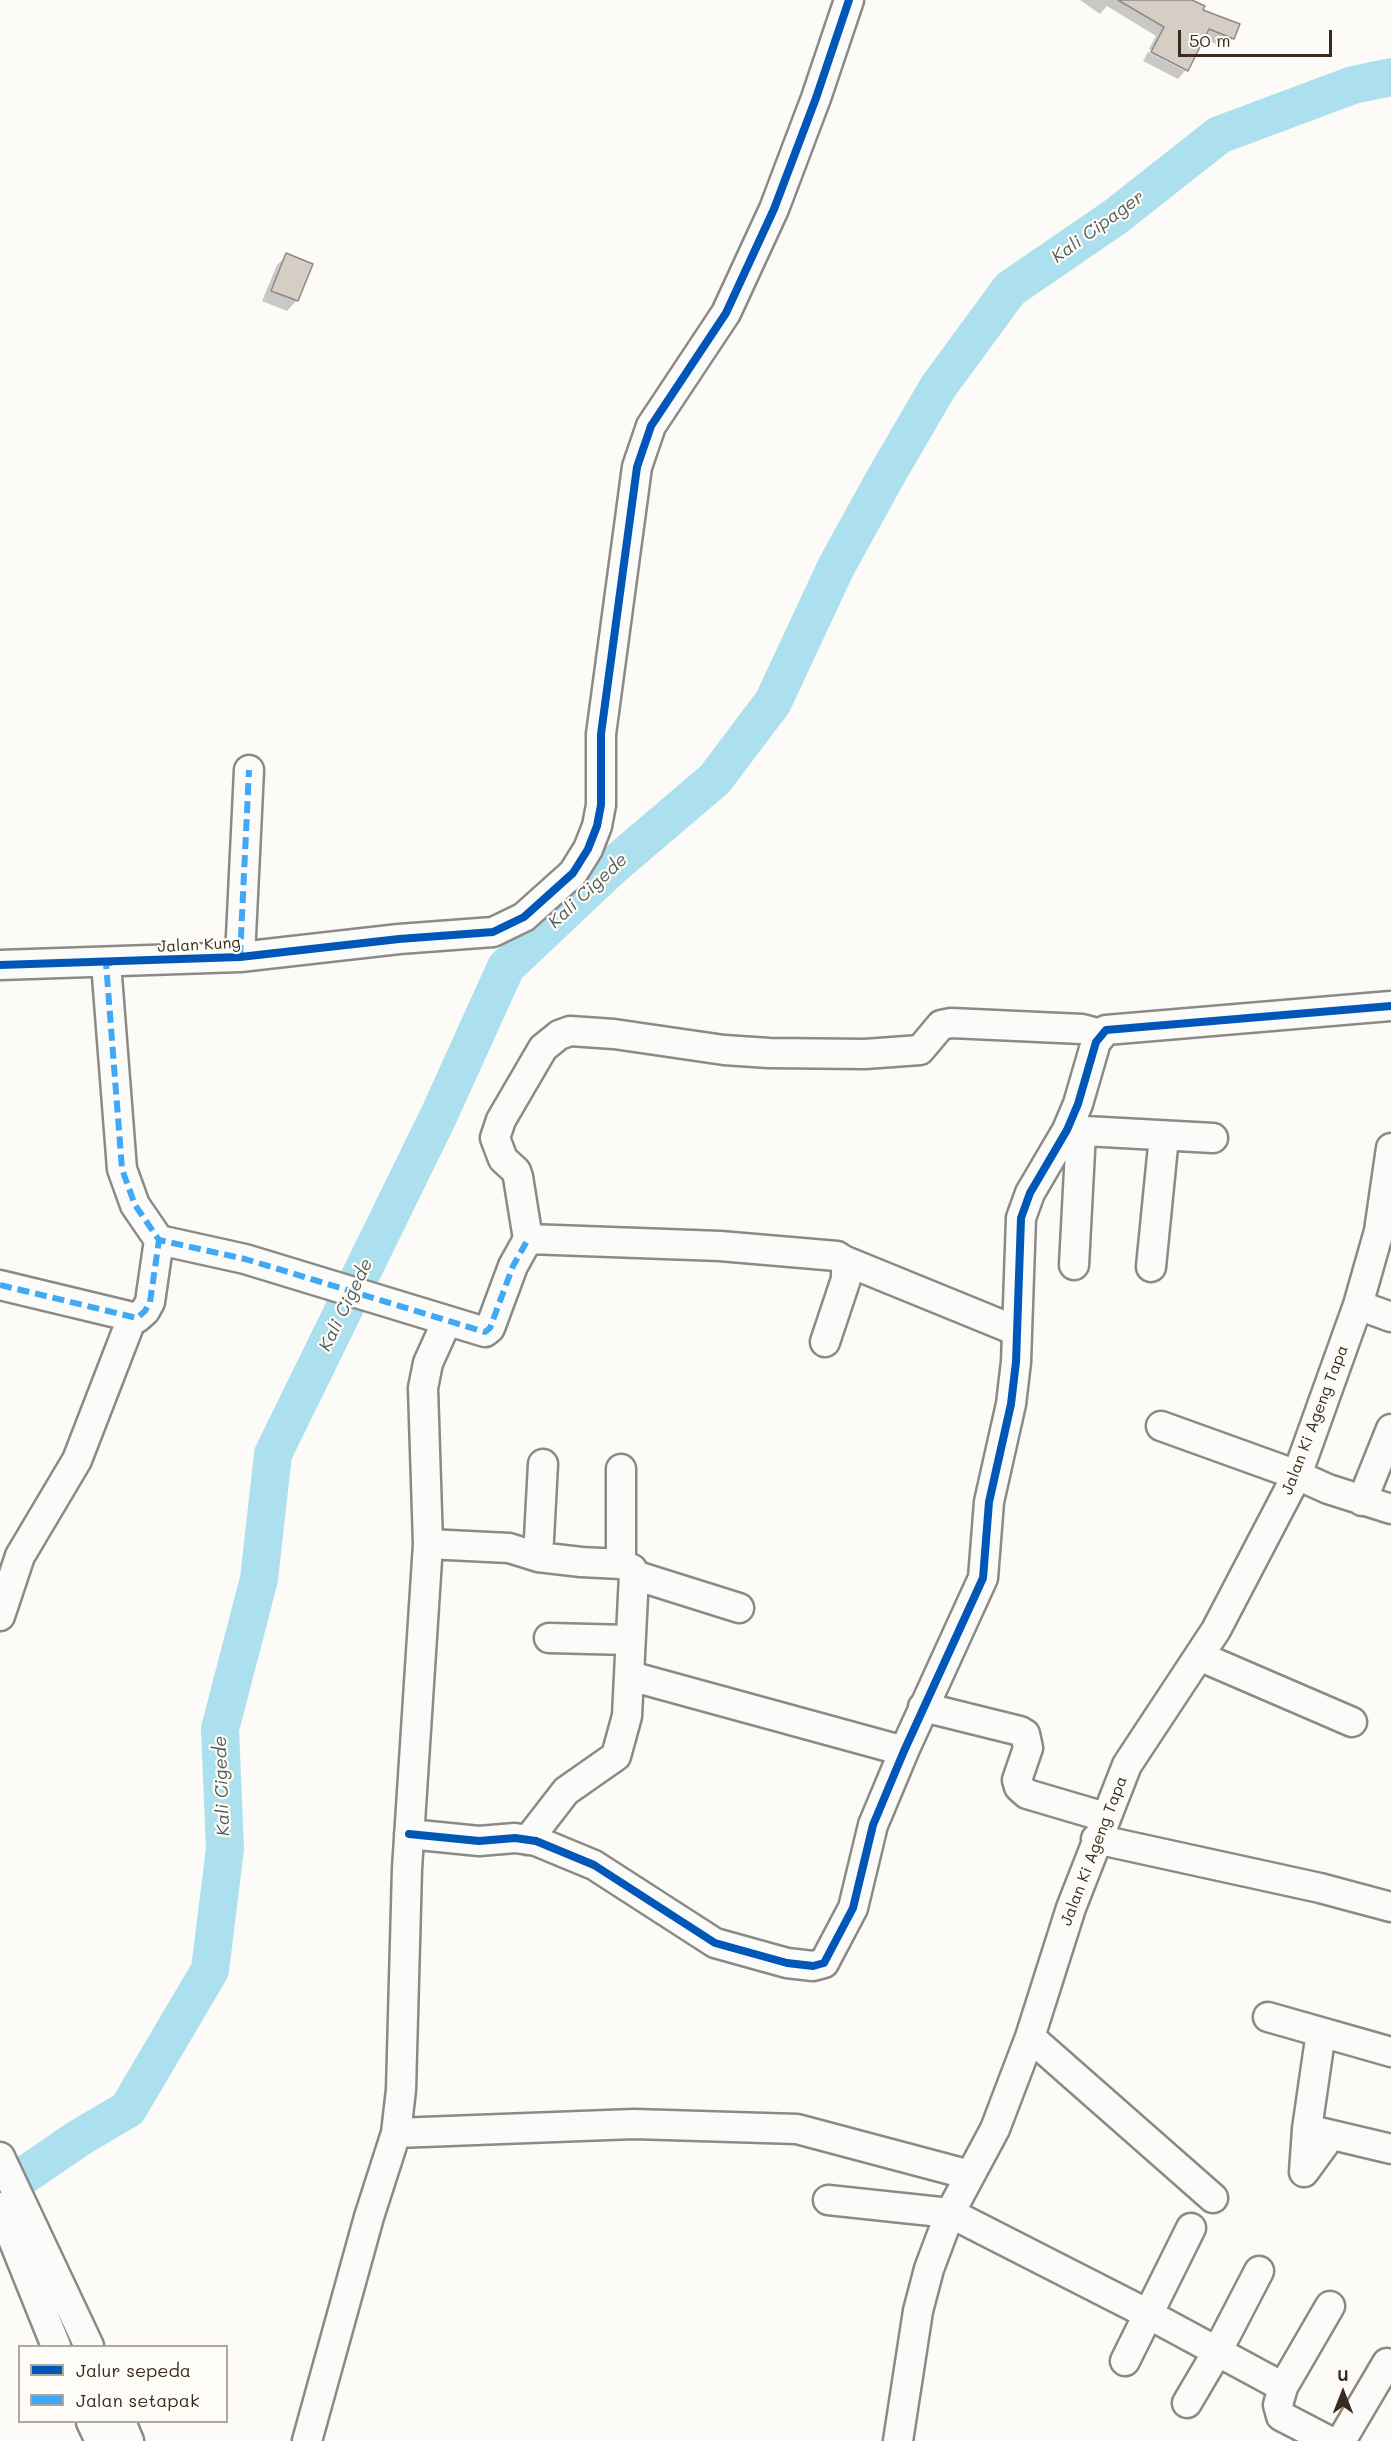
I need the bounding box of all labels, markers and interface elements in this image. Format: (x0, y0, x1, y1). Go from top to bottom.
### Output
scale bar (1181, 18, 1336, 56)
text: 50 m (1189, 28, 1231, 52)
water label: Kali Cipager (1047, 186, 1149, 268)
water label: Kali Cigede (544, 849, 632, 933)
street label: Jalan Kung (157, 933, 241, 957)
water label: Kali Cigede (314, 1255, 378, 1355)
street label: Jalan Ki Ageng Tapa (1278, 1342, 1352, 1498)
water label: Kali Cigede (209, 1735, 235, 1837)
street label: Jalan Ki Ageng Tapa (1057, 1773, 1131, 1929)
legend (18, 2345, 228, 2423)
text: Jalur sepeda (76, 2358, 191, 2382)
north arrow (1313, 2363, 1373, 2423)
text: U (1337, 2364, 1349, 2385)
text: Jalan setapak (76, 2388, 199, 2412)

